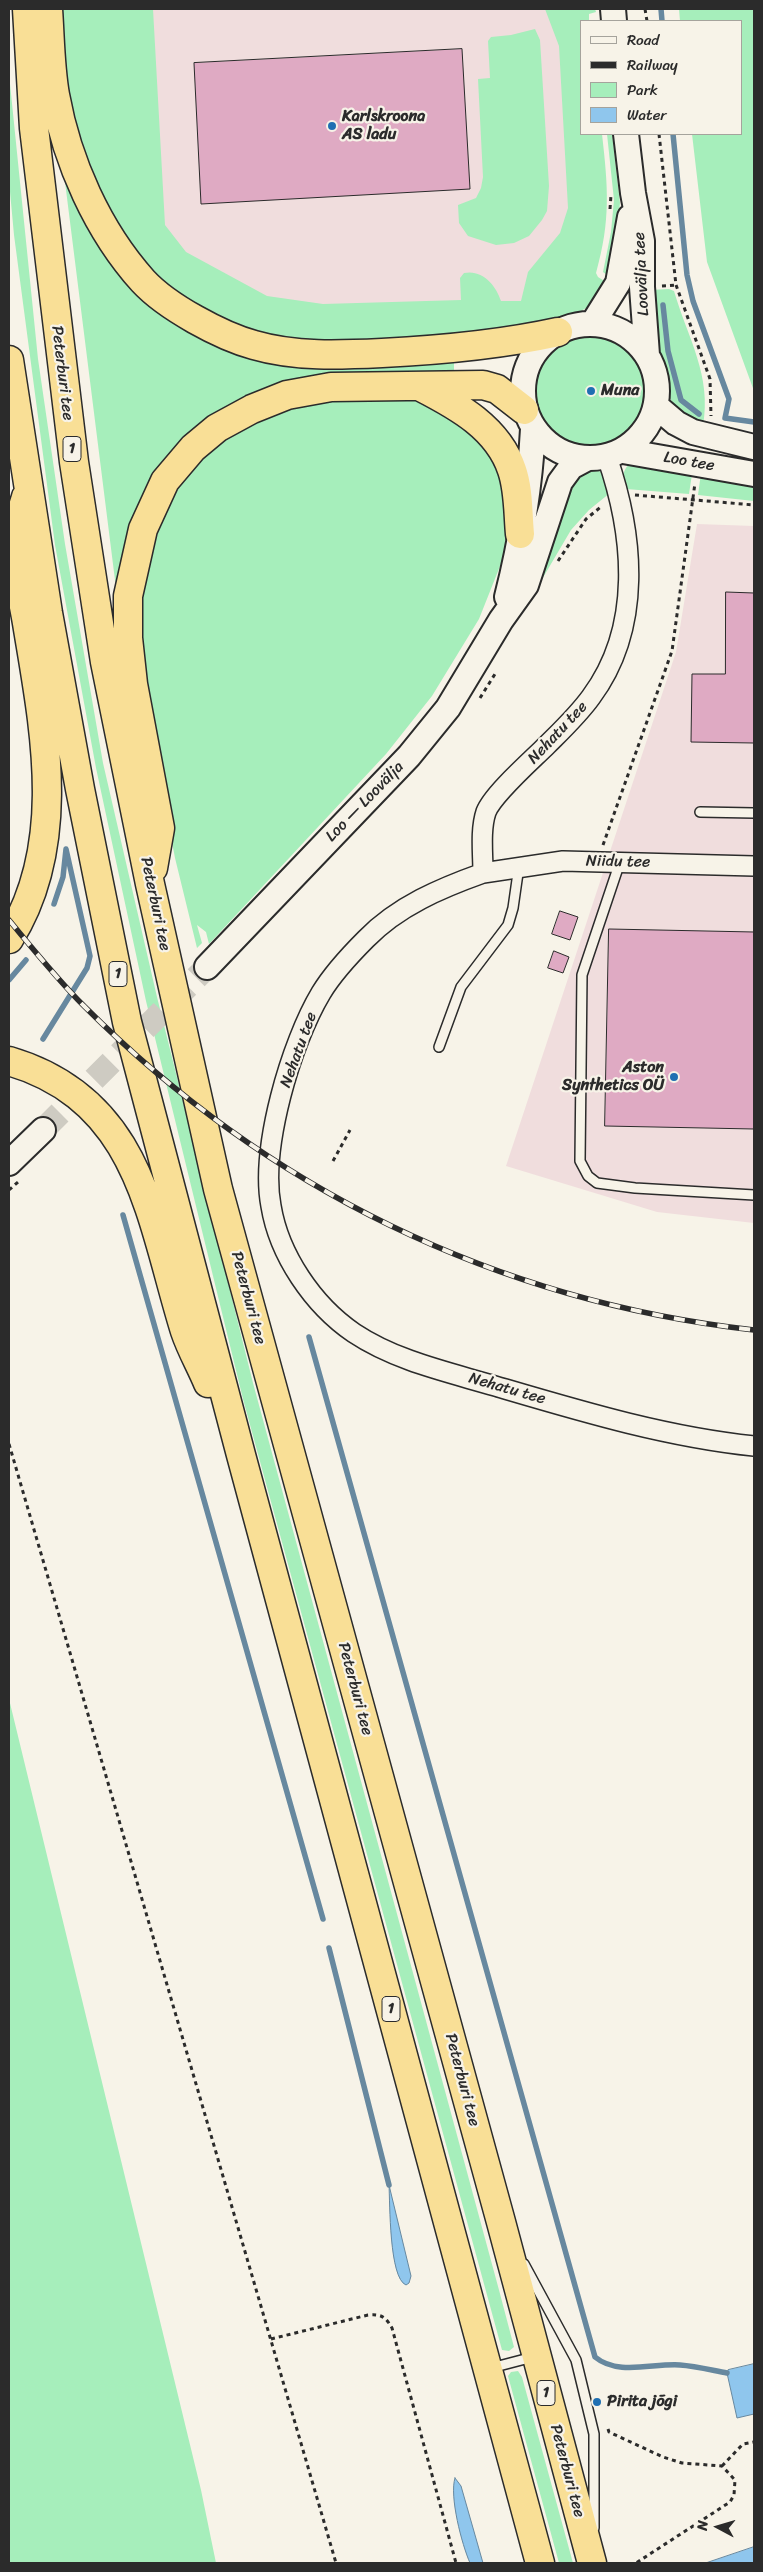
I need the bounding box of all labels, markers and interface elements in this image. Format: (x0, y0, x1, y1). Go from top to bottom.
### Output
legend (580, 20, 743, 135)
text: Road (627, 27, 659, 53)
text: Railway (627, 52, 678, 78)
text: Park (627, 77, 658, 103)
text: Water (627, 102, 667, 128)
place label: Karlskroona AS ladu (342, 107, 425, 145)
marker: Karlskroona AS ladu (326, 120, 338, 132)
street label: Loovälja tee (630, 232, 654, 316)
street label: Peterburi tee (47, 324, 77, 422)
place label: Muna (601, 381, 639, 401)
marker: Muna (585, 385, 597, 397)
road number: 1 (63, 436, 81, 462)
street label: Loo tee (662, 448, 716, 476)
street label: Nehatu tee (524, 698, 592, 768)
street label: Loo — Loovälja (322, 758, 408, 846)
street label: Niidu tee (586, 852, 650, 872)
street label: Peterburi tee (136, 855, 174, 953)
road number: 1 (109, 962, 127, 986)
street label: Nehatu tee (276, 1010, 322, 1090)
place label: Aston Synthetics OÜ (562, 1058, 664, 1096)
marker: Aston Synthetics OÜ (668, 1071, 680, 1083)
street label: Peterburi tee (226, 1249, 270, 1347)
street label: Nehatu tee (466, 1369, 548, 1409)
street label: Peterburi tee (333, 1640, 377, 1738)
road number: 1 (382, 1996, 400, 2022)
street label: Peterburi tee (440, 2031, 484, 2129)
road number: 1 (537, 2380, 555, 2406)
place label: Pirita jõgi (607, 2392, 677, 2412)
marker: Pirita jõgi (591, 2396, 603, 2408)
street label: Peterburi tee (545, 2422, 589, 2520)
north arrow (693, 2502, 743, 2552)
text: N (690, 2519, 716, 2532)

